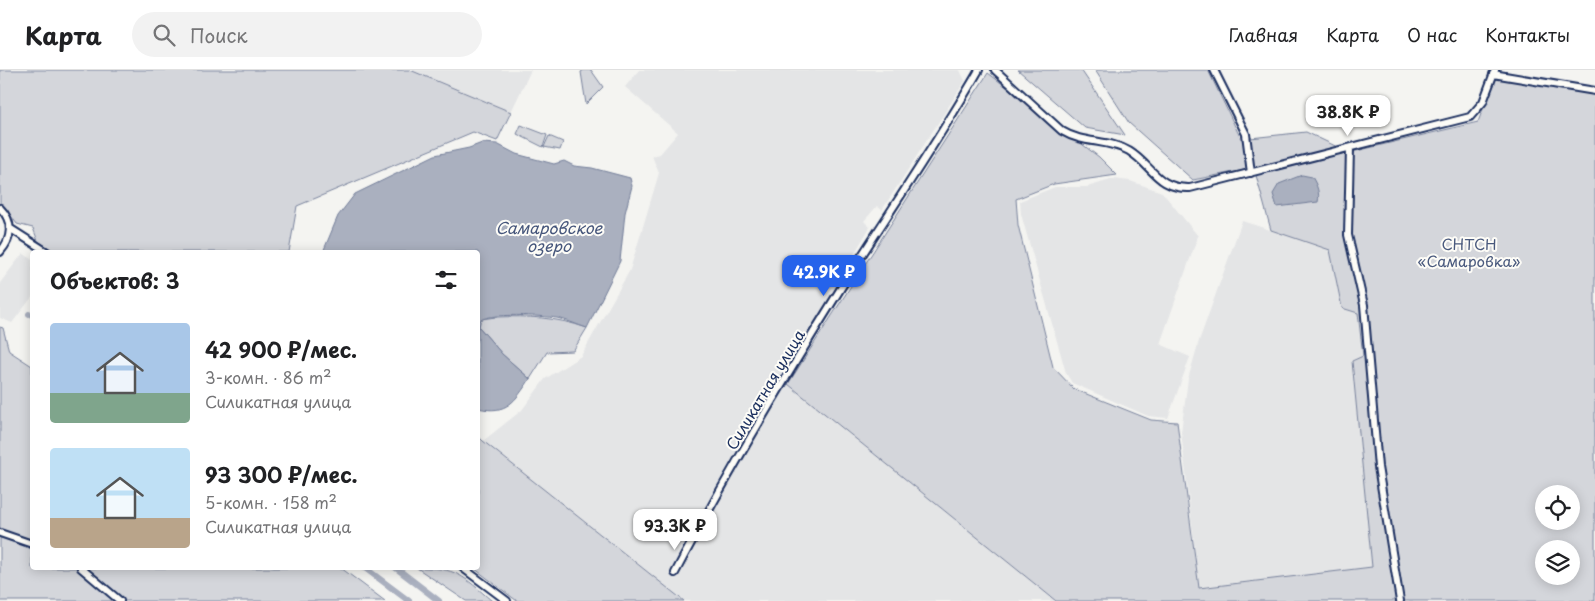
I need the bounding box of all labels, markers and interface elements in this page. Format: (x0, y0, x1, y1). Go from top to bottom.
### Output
search box (132, 12, 482, 57)
text: Карта (25, 17, 102, 53)
icon: search (150, 21, 178, 49)
text: Поиск (190, 21, 248, 49)
text: Главная (1229, 21, 1298, 48)
text: Карта (1326, 21, 1379, 48)
text: О нас (1407, 21, 1457, 48)
text: Контакты (1485, 21, 1570, 48)
pin: 38.8K ₽ (1302, 94, 1394, 137)
text: 38.8K ₽ (1317, 99, 1379, 123)
water label: Самаровское озеро (495, 215, 604, 257)
park label: СНТСН «Самаровка» (1418, 232, 1521, 272)
pin: 42.9K ₽ (778, 254, 870, 297)
text: 42.9K ₽ (793, 259, 855, 283)
text: Объектов: 3 (50, 264, 180, 296)
icon: filters (432, 266, 460, 294)
street label: Силикатная улица (720, 324, 810, 454)
text: 42 900 ₽/мес. (205, 333, 357, 365)
icon: home (90, 343, 150, 403)
text: 3-комн. · 86 m² (205, 365, 332, 389)
text: Силикатная улица (205, 389, 351, 413)
text: 93 300 ₽/мес. (205, 458, 358, 490)
icon: home (90, 468, 150, 528)
map controls (1535, 485, 1580, 585)
button: locate (1535, 485, 1580, 530)
text: 5-комн. · 158 m² (205, 490, 337, 514)
pin: 93.3K ₽ (629, 508, 721, 551)
text: 93.3K ₽ (644, 513, 706, 537)
text: Силикатная улица (205, 514, 351, 538)
button: layers (1535, 540, 1580, 585)

